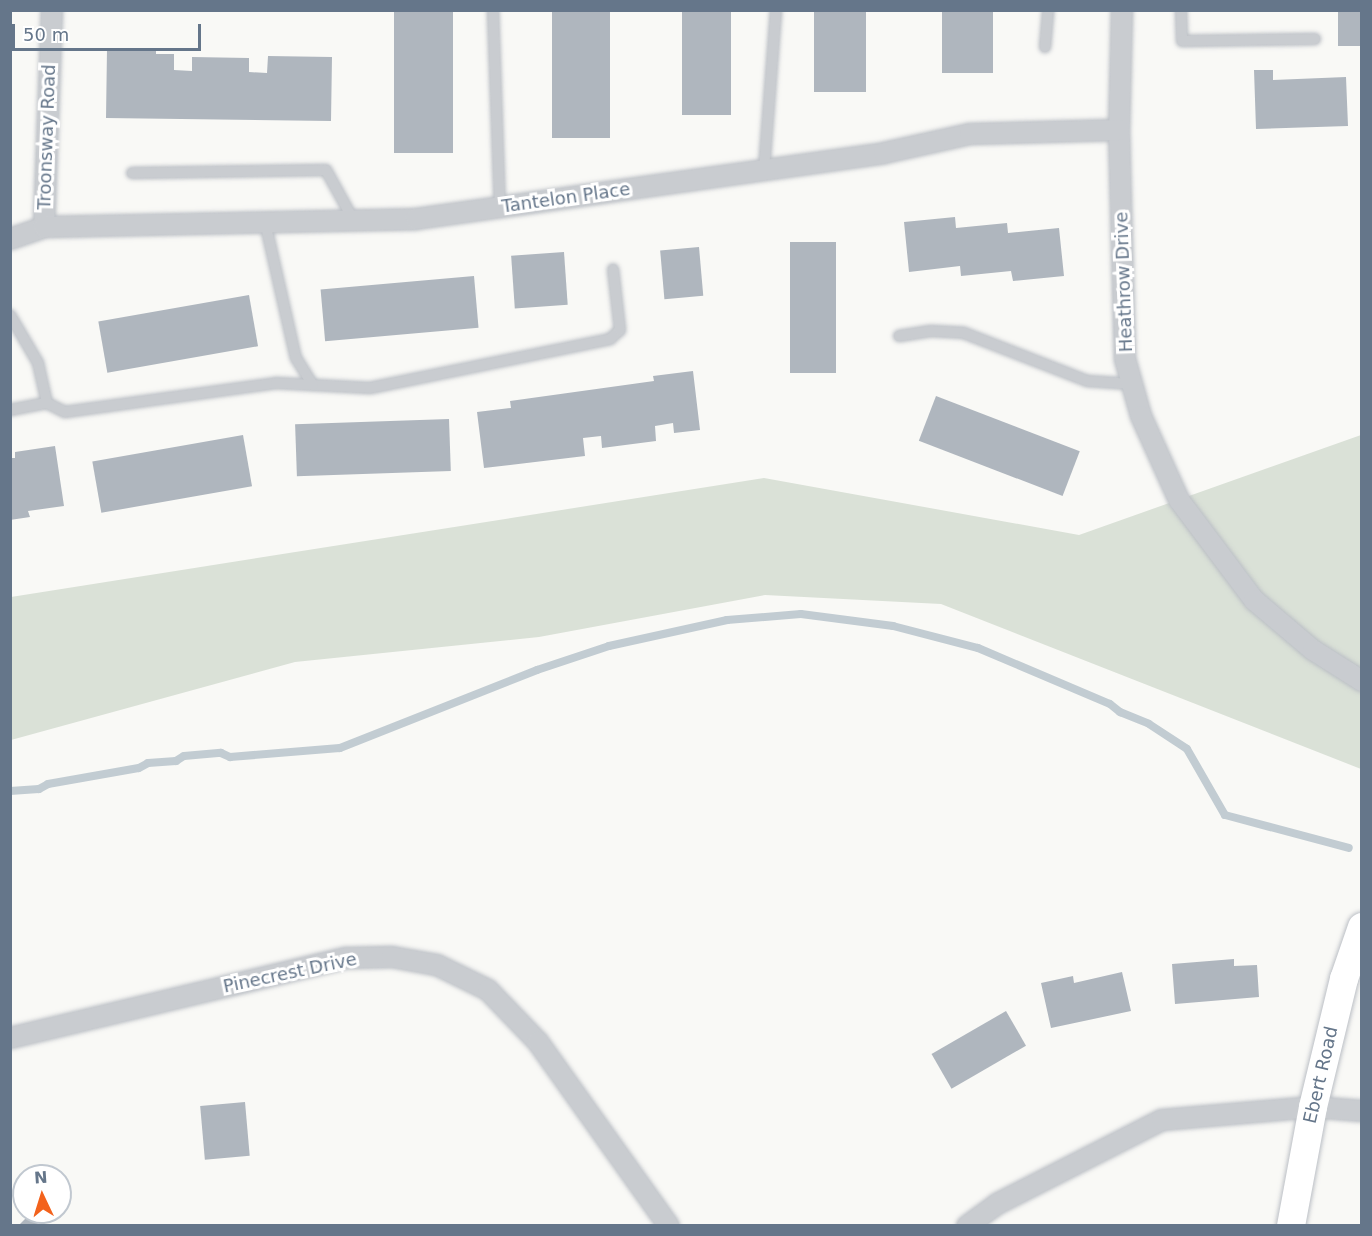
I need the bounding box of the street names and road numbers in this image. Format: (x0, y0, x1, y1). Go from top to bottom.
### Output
street label: Troonsway Road (34, 64, 60, 210)
street label: Tantelon Place (500, 178, 632, 218)
street label: Heathrow Drive (1111, 211, 1137, 353)
street label: Pinecrest Drive (221, 948, 359, 998)
street label: Ebert Road (1299, 1024, 1343, 1126)

